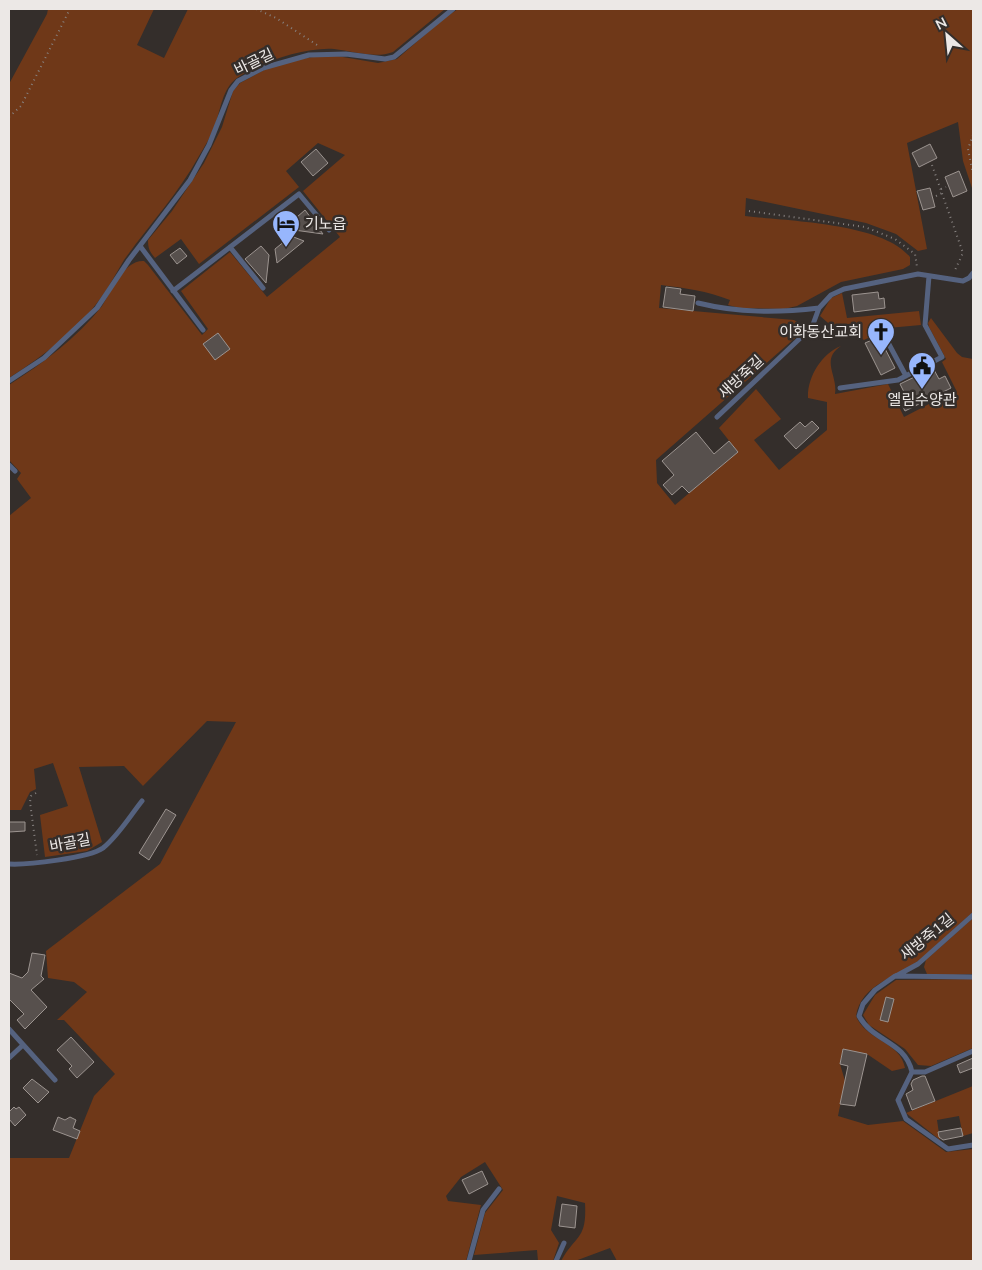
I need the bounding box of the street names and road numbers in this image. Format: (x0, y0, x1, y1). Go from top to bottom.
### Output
street label: 바골길 (231, 44, 277, 80)
street label: 새방죽길 (714, 351, 768, 403)
street label: 바골길 (48, 829, 92, 857)
street label: 새방죽1길 (896, 909, 958, 965)

